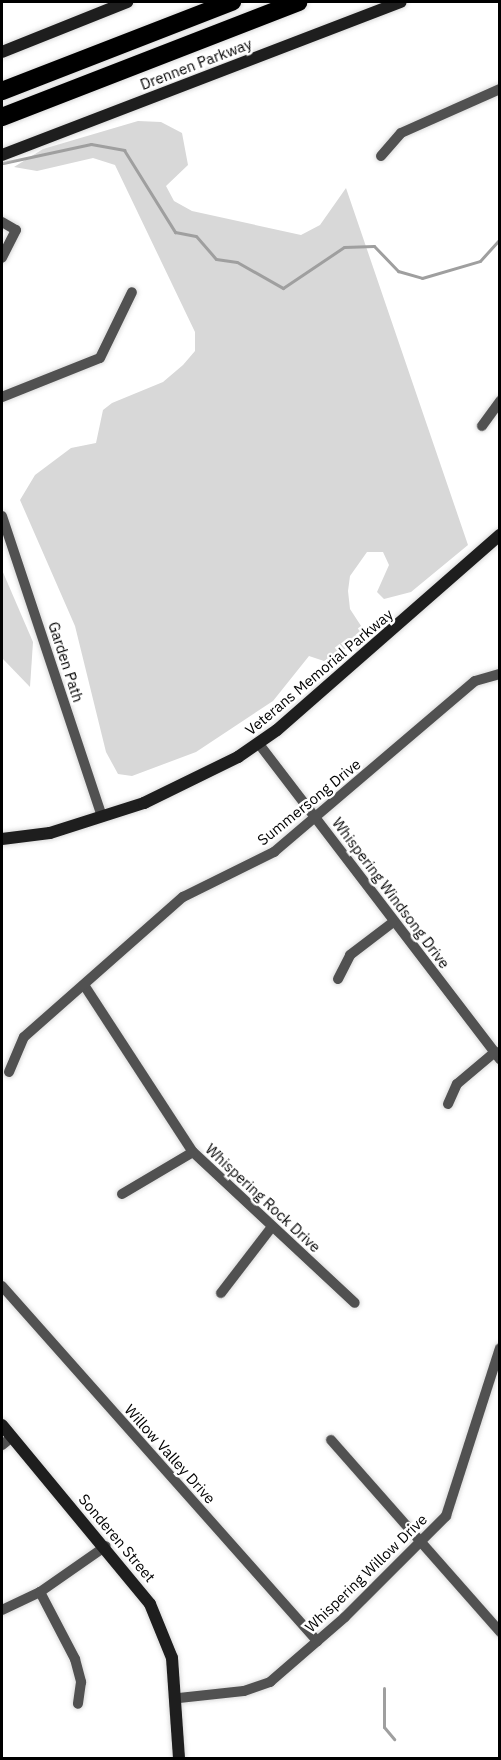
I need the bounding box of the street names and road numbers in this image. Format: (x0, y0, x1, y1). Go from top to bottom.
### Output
street label: Drennen Parkway (138, 34, 254, 94)
street label: Veterans Memorial Parkway (242, 605, 396, 739)
street label: Garden Path (45, 619, 87, 705)
street label: Summersong Drive (254, 755, 364, 849)
street label: Whispering Windsong Drive (328, 814, 454, 972)
street label: Whispering Rock Drive (202, 1140, 324, 1256)
street label: Willow Valley Drive (121, 1401, 219, 1507)
street label: Sonderen Street (75, 1490, 159, 1586)
street label: Whispering Willow Drive (301, 1510, 431, 1636)

